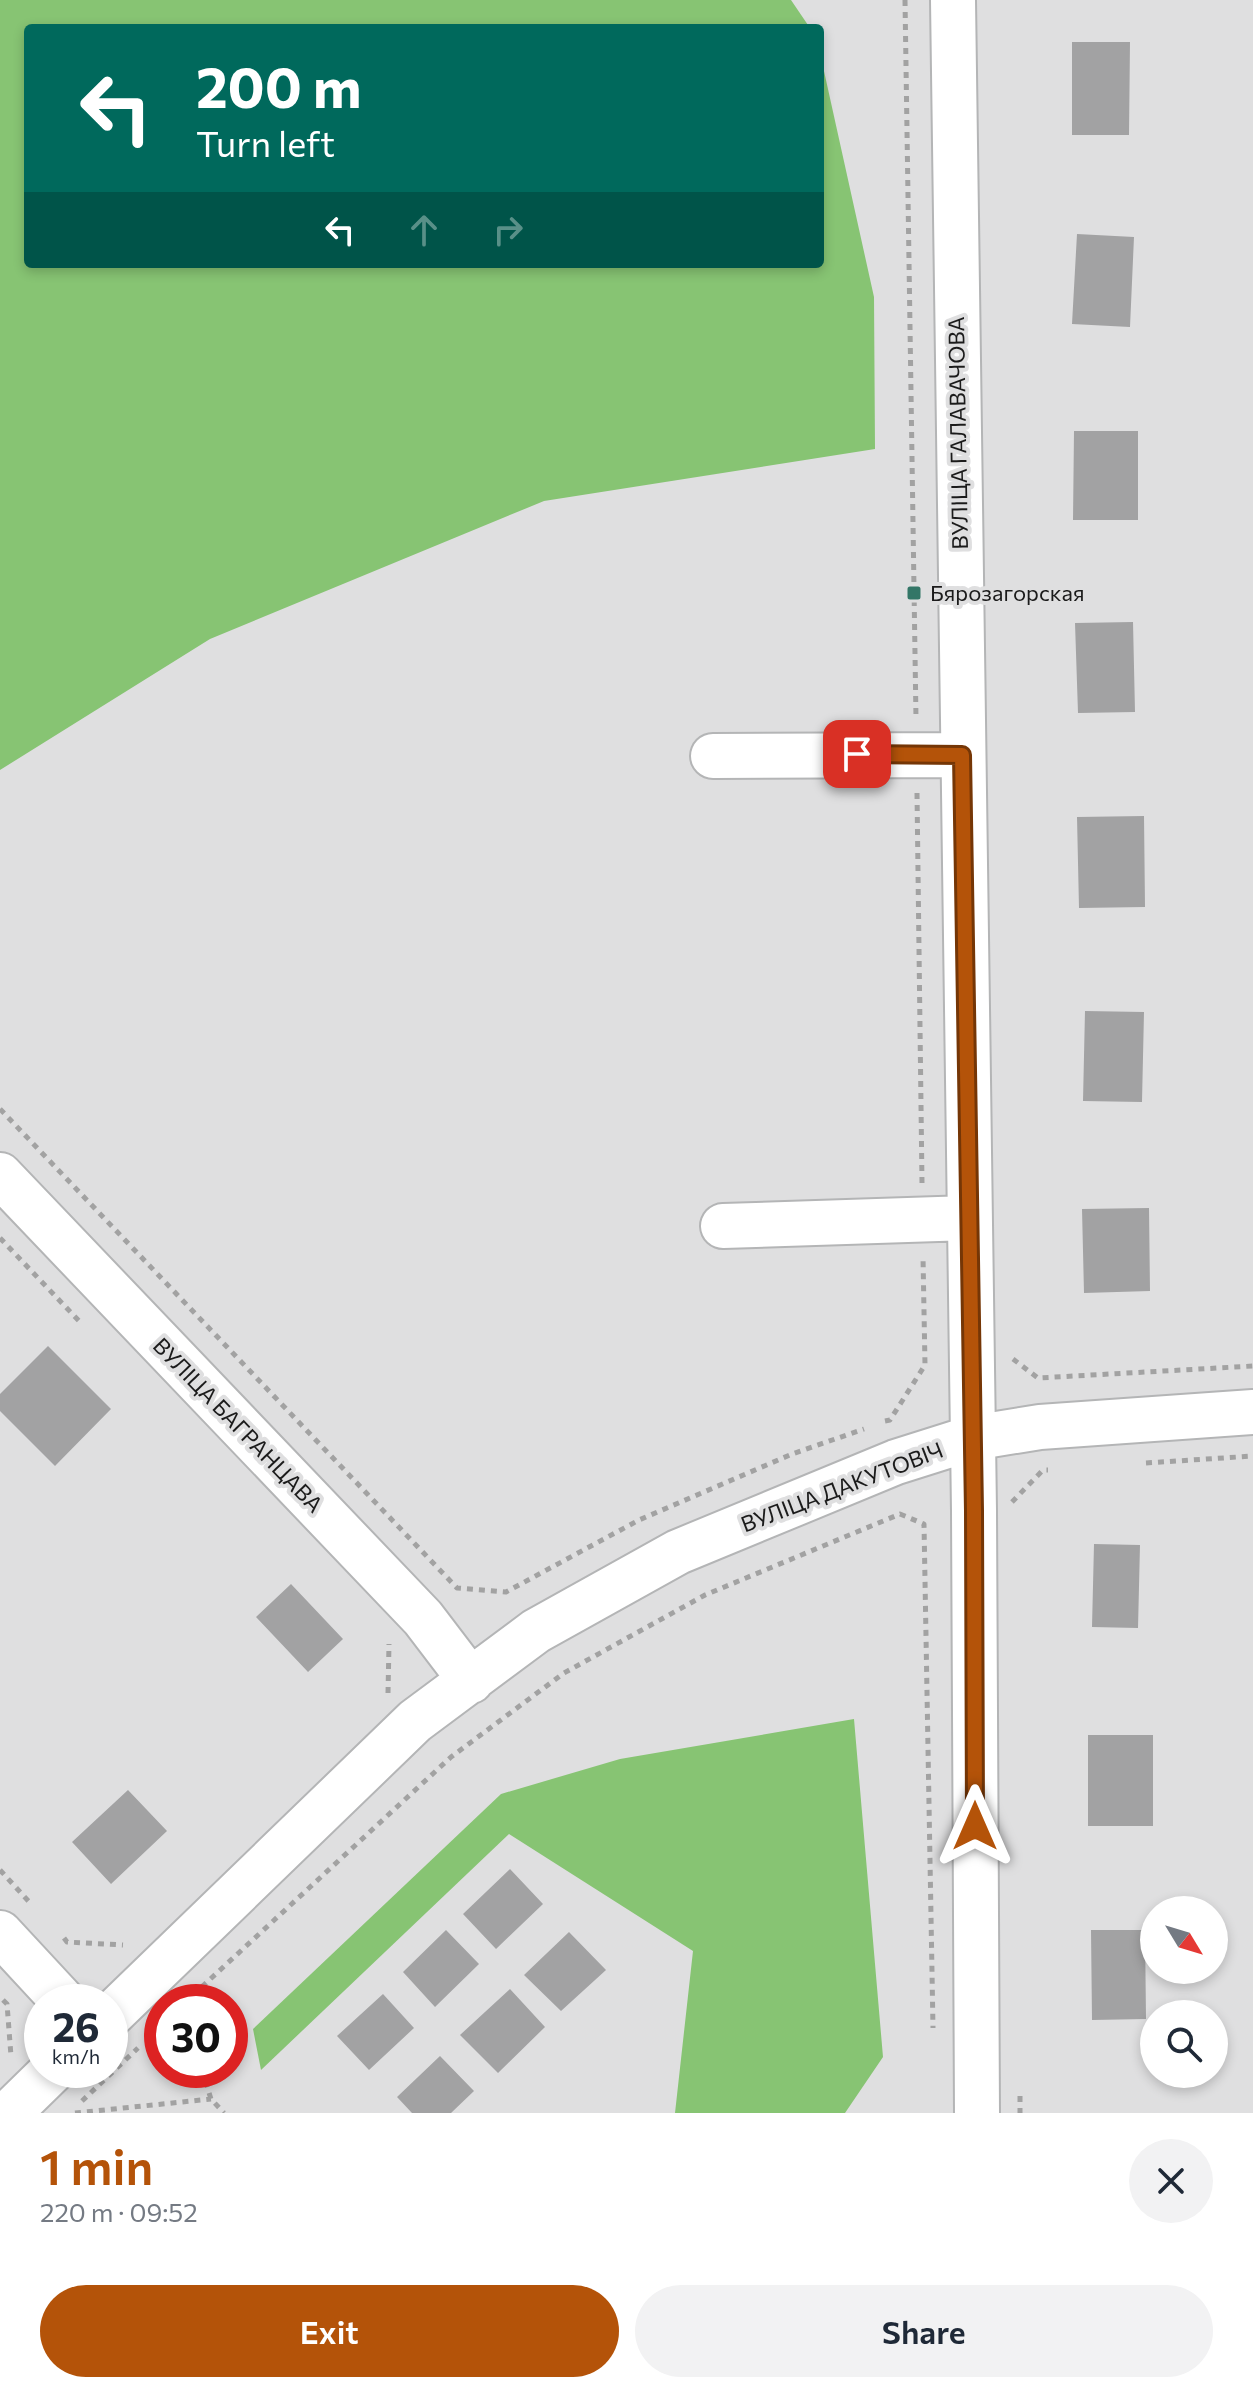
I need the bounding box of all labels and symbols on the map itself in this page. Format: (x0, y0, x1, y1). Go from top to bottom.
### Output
street label: ВУЛІЦА ГАЛАВАЧОВА (942, 316, 973, 550)
place label: Бярозагорская (930, 579, 1085, 606)
marker: Бярозагорская (905, 584, 923, 602)
pin (823, 720, 891, 788)
street label: ВУЛІЦА БАГРАНЦАВА (148, 1332, 329, 1518)
street label: ВУЛІЦА ДАКУТОВІЧ (737, 1436, 947, 1538)
position arrow (933, 1784, 1017, 1868)
north arrow (1140, 1896, 1228, 1984)
speed limit sign: 30 (144, 1984, 248, 2088)

